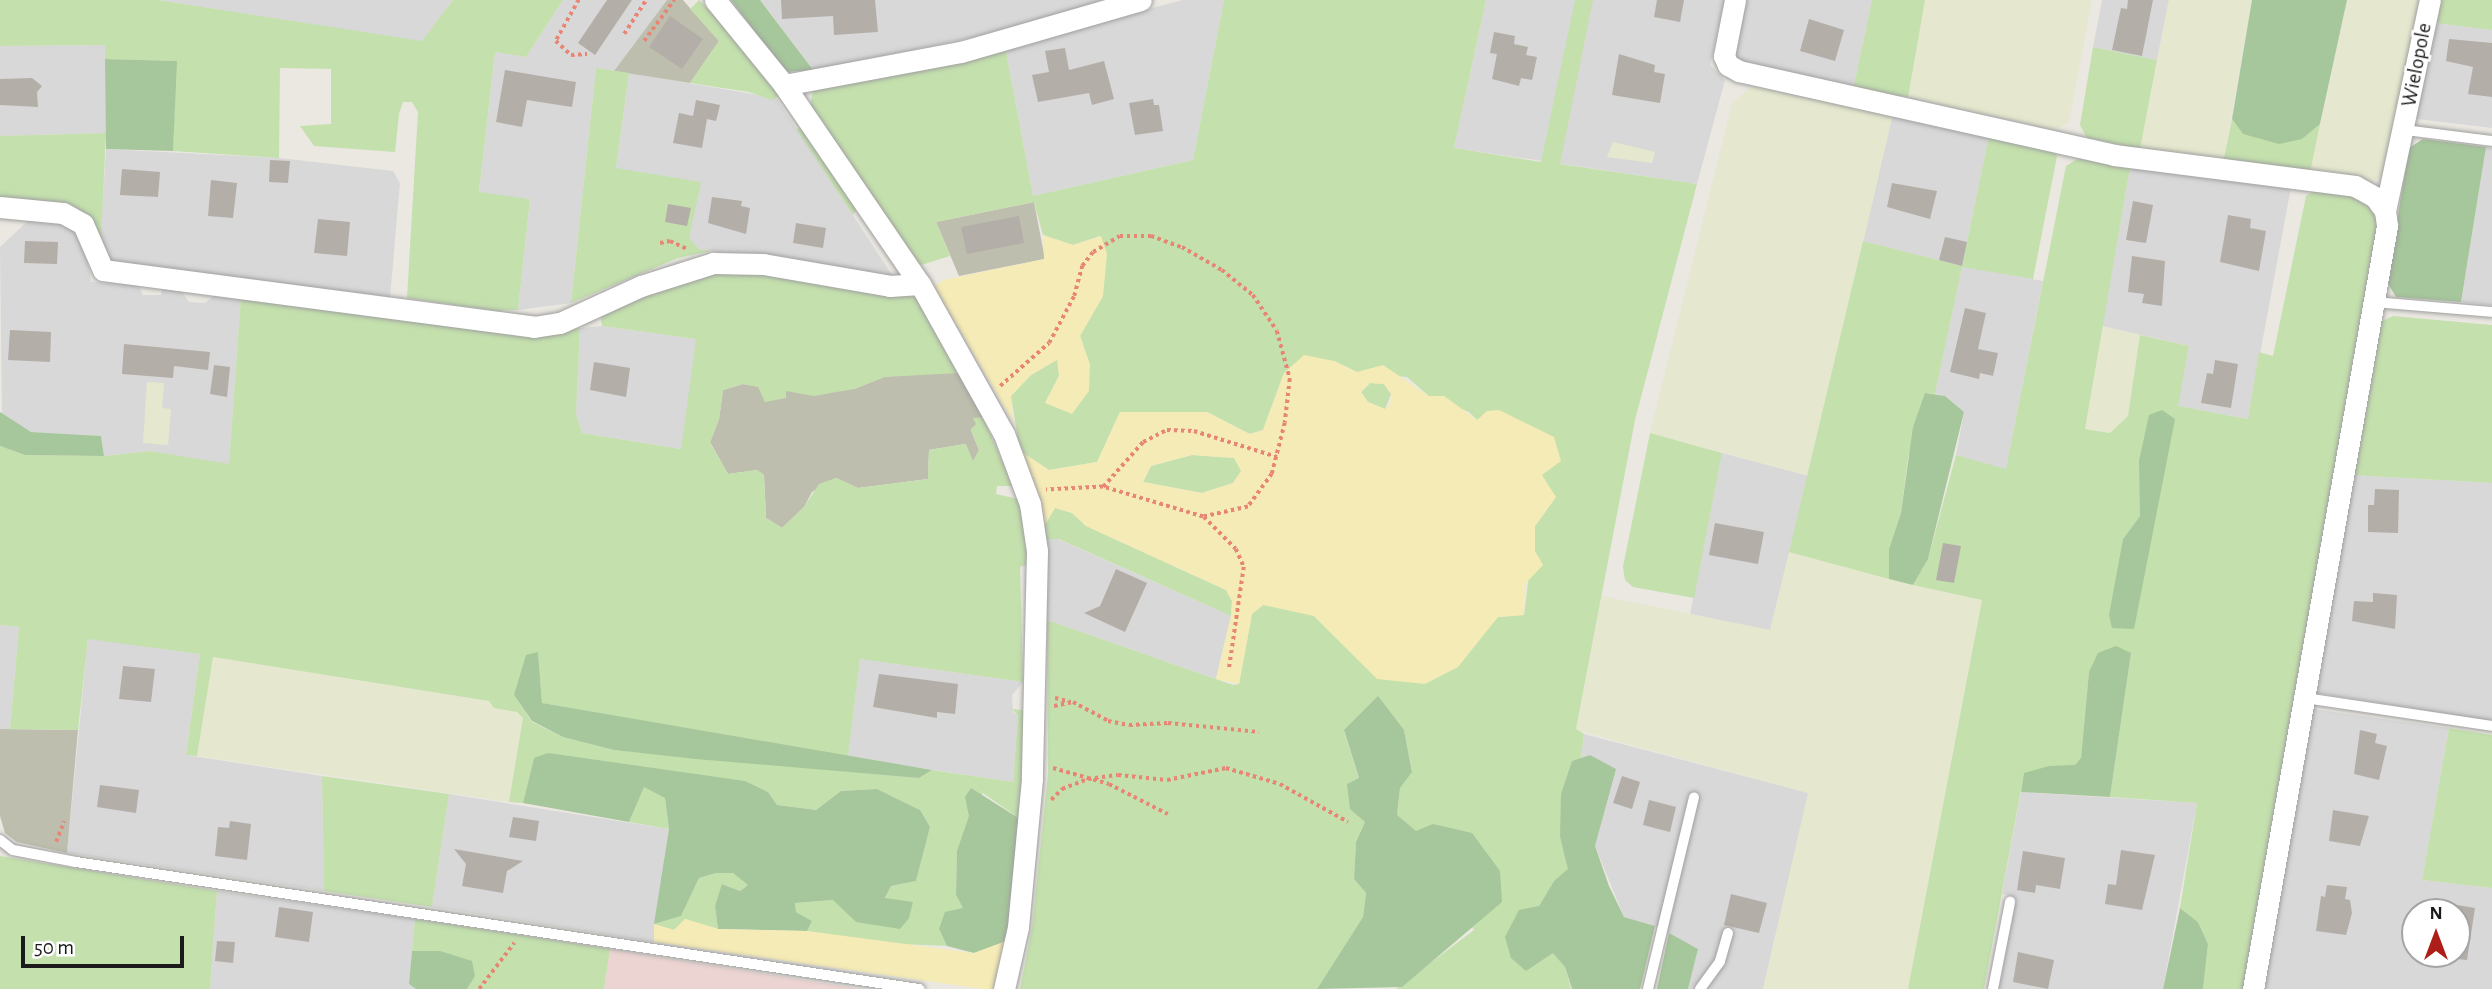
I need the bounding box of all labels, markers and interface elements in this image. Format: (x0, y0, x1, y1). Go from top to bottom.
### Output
street label: Wielopole (2397, 21, 2437, 109)
north arrow (2401, 898, 2471, 968)
text: N (2429, 904, 2443, 923)
scale bar (24, 922, 187, 966)
text: 50 m (34, 937, 74, 958)

